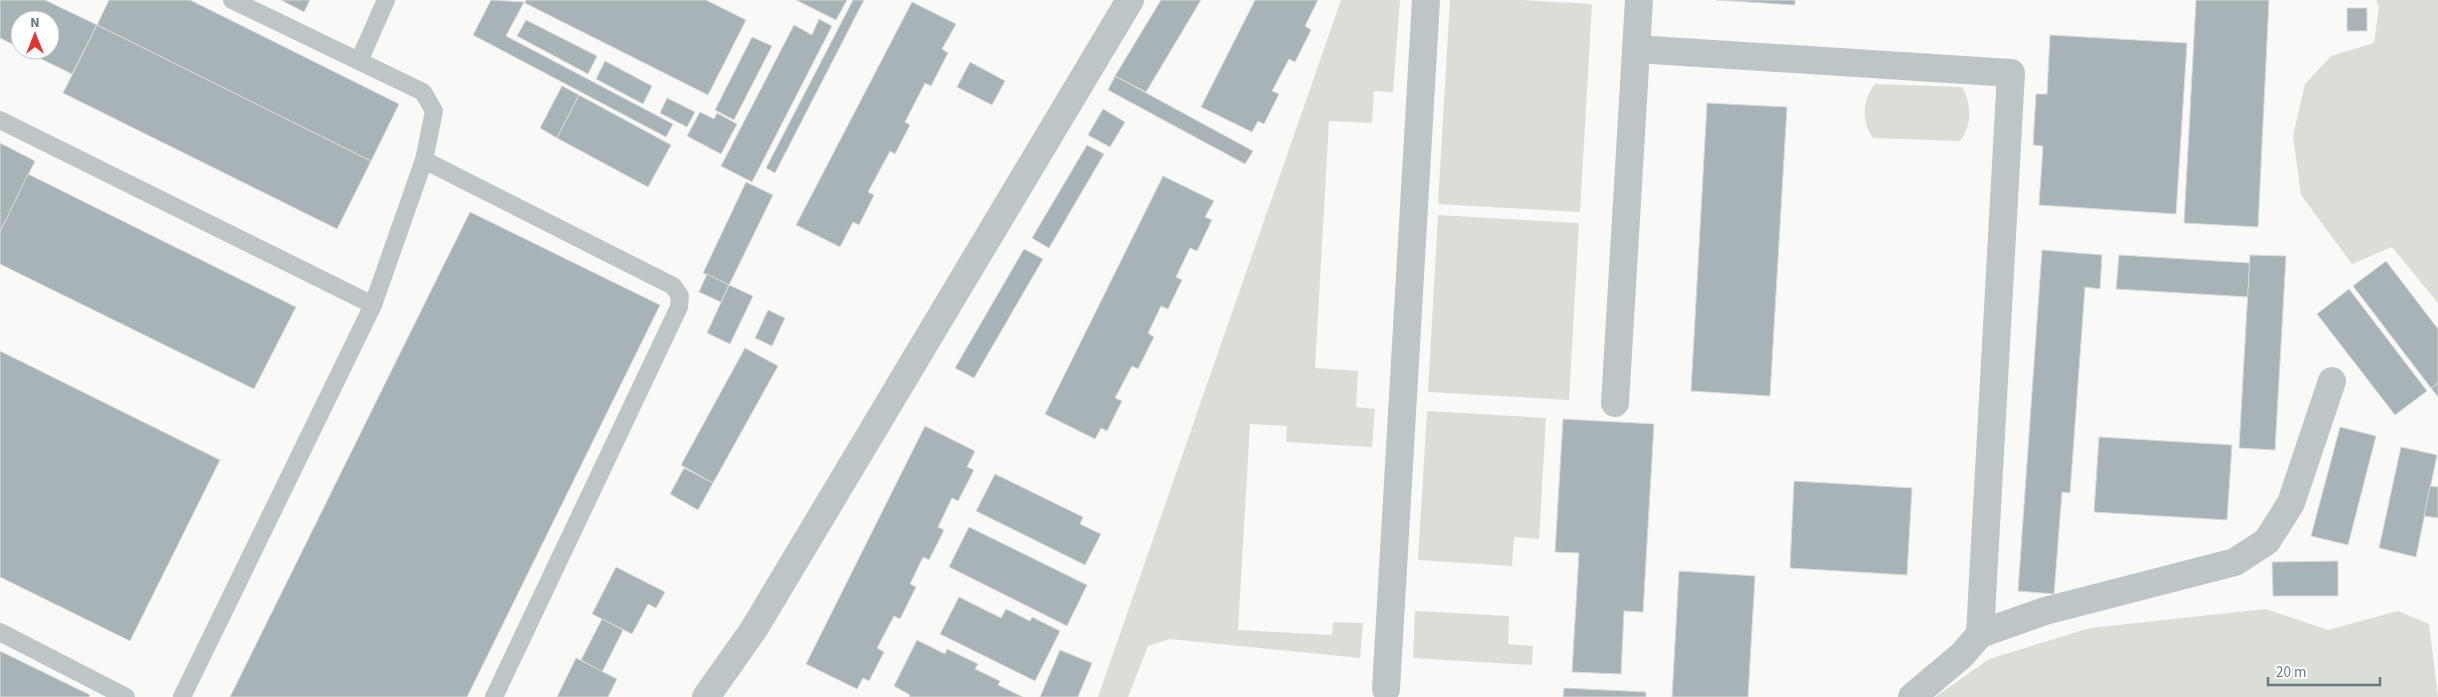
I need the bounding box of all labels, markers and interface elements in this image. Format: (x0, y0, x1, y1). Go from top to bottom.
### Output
north arrow (10, 10, 60, 60)
text: N (30, 13, 40, 33)
scale bar (2268, 654, 2380, 686)
text: 20 m (2276, 662, 2306, 683)

